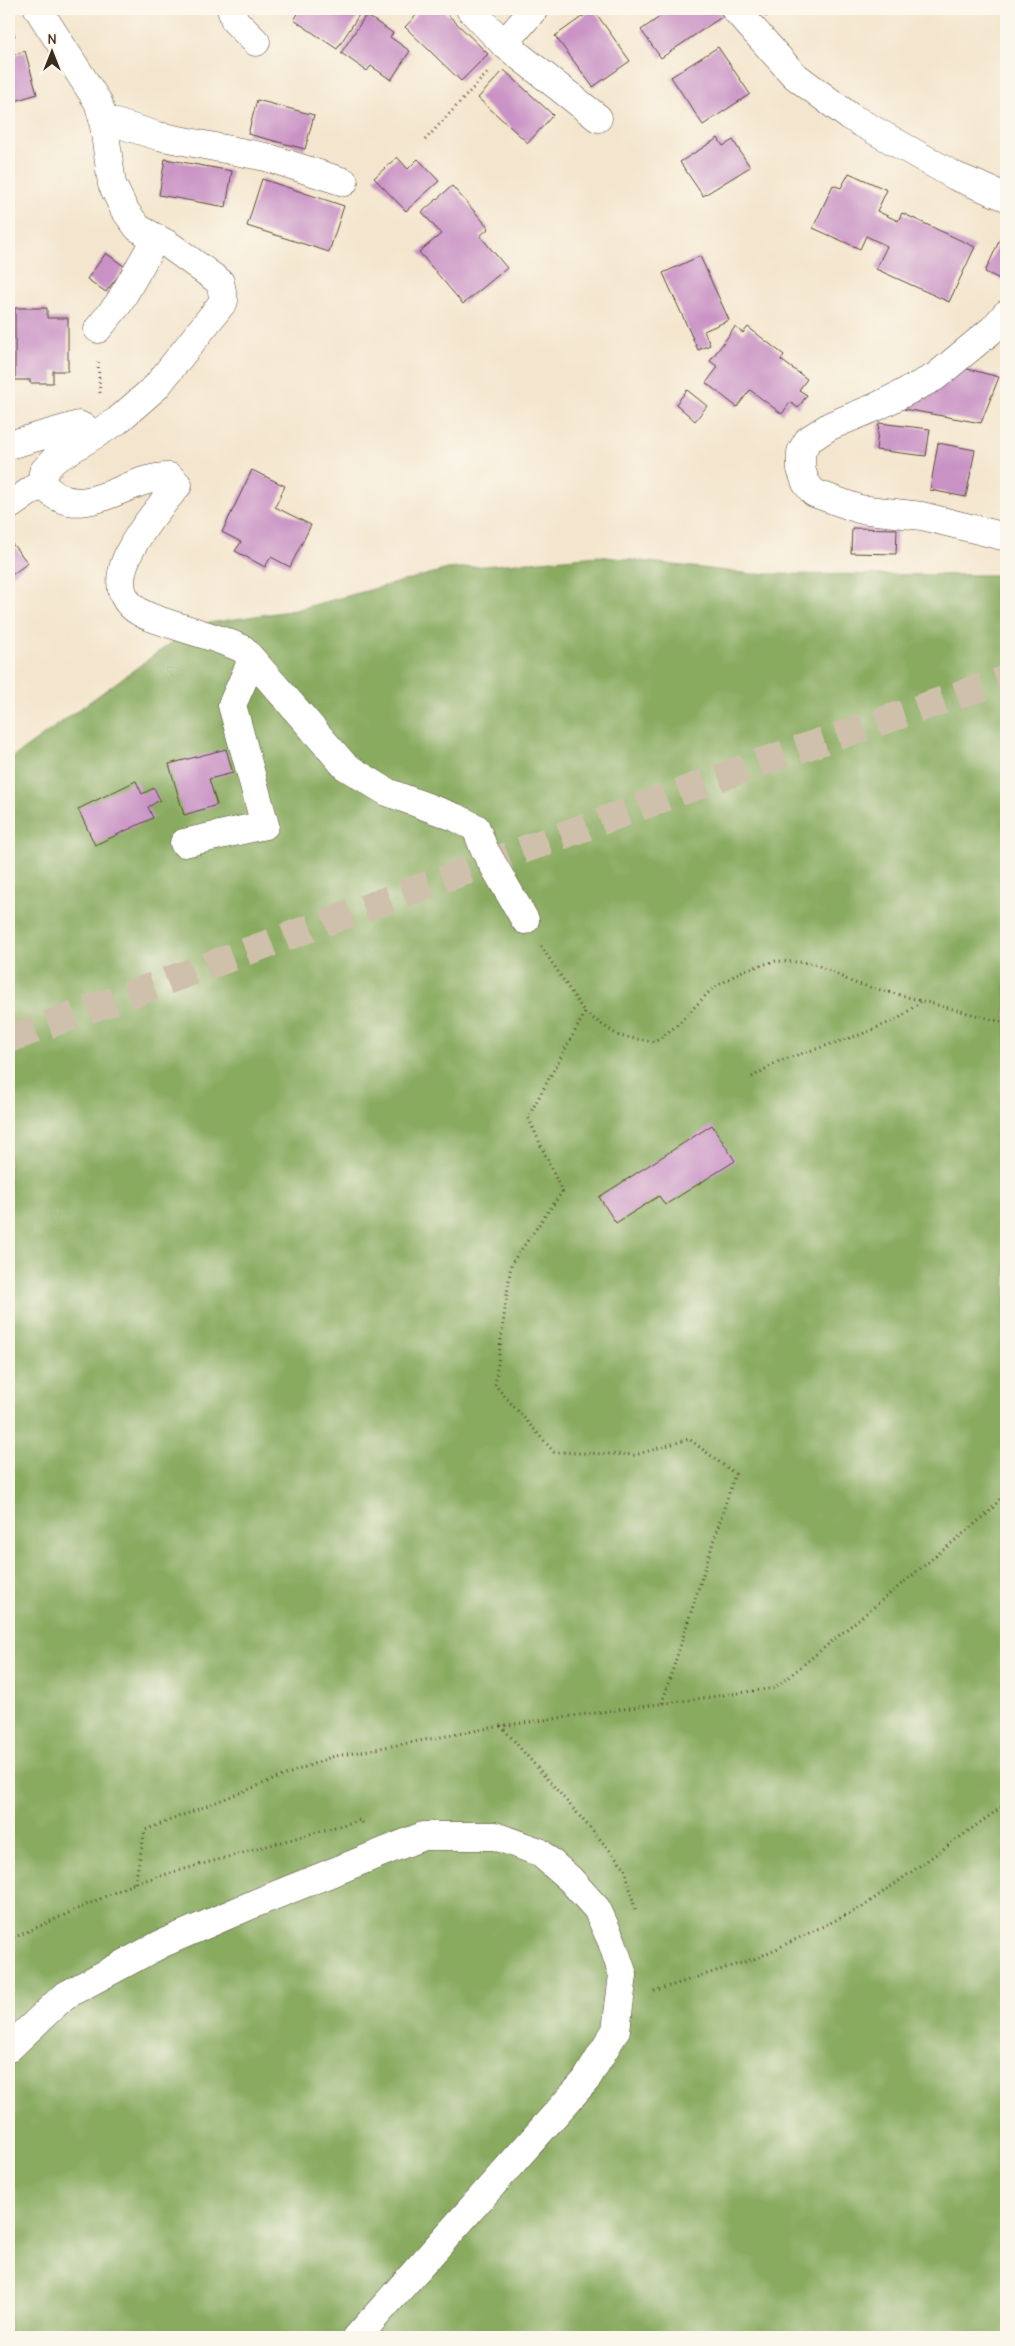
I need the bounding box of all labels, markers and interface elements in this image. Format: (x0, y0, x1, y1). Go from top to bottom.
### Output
north arrow (28, 28, 78, 78)
text: N (47, 31, 57, 48)

